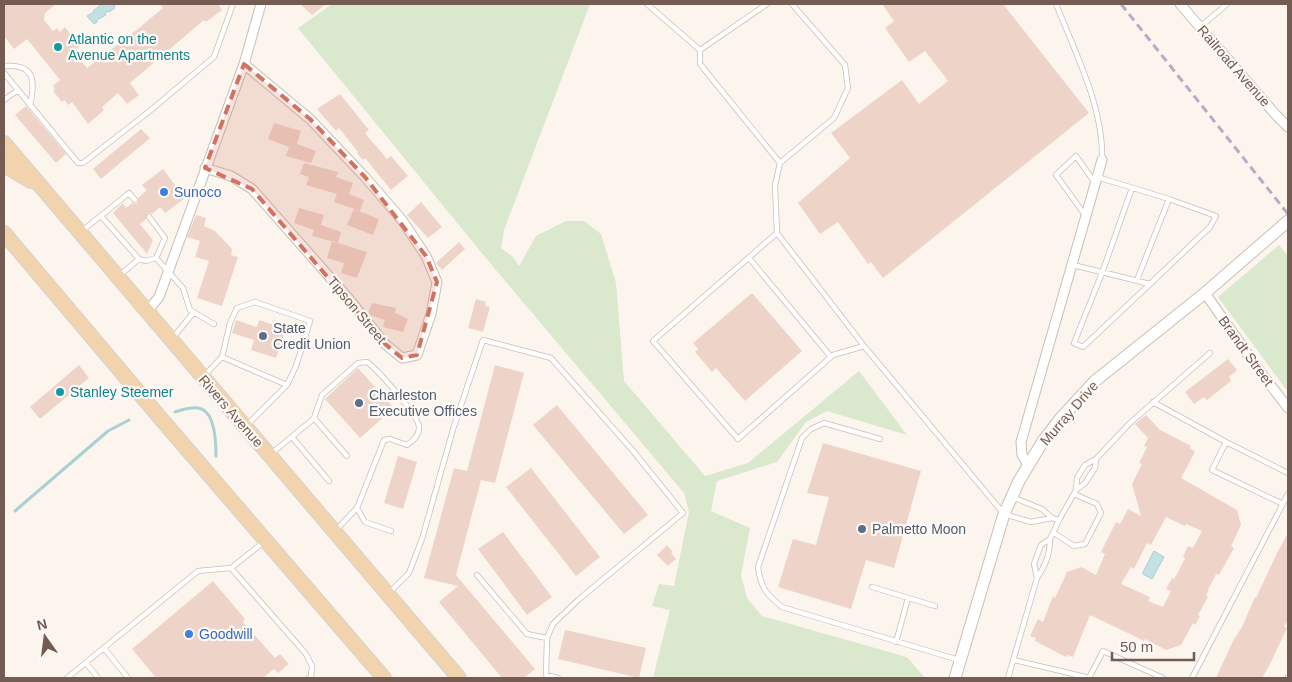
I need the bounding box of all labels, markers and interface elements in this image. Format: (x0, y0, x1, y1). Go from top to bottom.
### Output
street label: Railroad Avenue (1194, 22, 1274, 110)
place label: Atlantic on the Avenue Apartments (68, 31, 190, 63)
marker: Atlantic on the Avenue Apartments (52, 41, 64, 53)
place label: Sunoco (174, 184, 222, 200)
marker: Sunoco (158, 186, 170, 198)
street label: Tipson Street (324, 273, 390, 347)
street label: Brandt Street (1215, 313, 1277, 389)
place label: State Credit Union (273, 320, 351, 352)
marker: State Credit Union (257, 330, 269, 342)
street label: Rivers Avenue (195, 372, 267, 450)
street label: Murray Drive (1037, 377, 1101, 448)
place label: Stanley Steemer (70, 384, 174, 400)
marker: Stanley Steemer (54, 386, 66, 398)
place label: Charleston Executive Offices (369, 387, 477, 419)
marker: Charleston Executive Offices (353, 397, 365, 409)
place label: Palmetto Moon (872, 521, 966, 537)
marker: Palmetto Moon (856, 523, 868, 535)
north arrow (20, 612, 70, 662)
text: N (35, 615, 49, 633)
place label: Goodwill (199, 626, 253, 642)
marker: Goodwill (183, 628, 195, 640)
scale bar (1112, 630, 1194, 662)
text: 50 m (1120, 638, 1153, 655)

